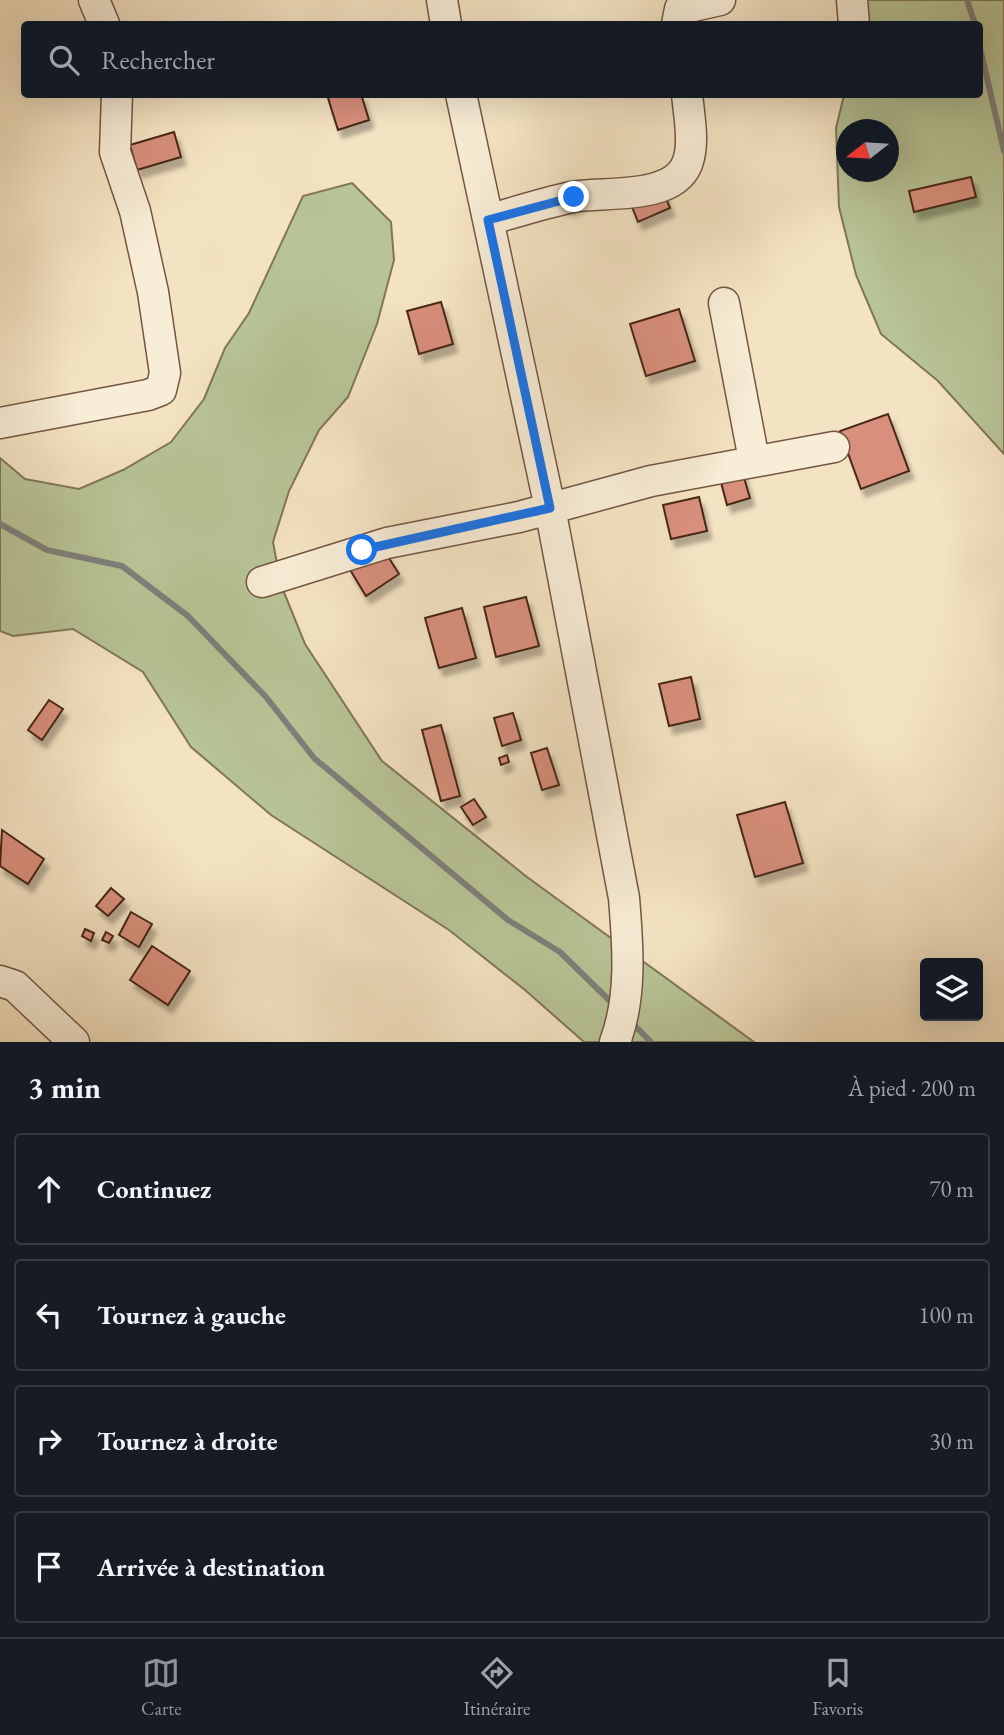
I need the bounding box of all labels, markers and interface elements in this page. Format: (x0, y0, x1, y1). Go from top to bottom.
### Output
search box (21, 21, 983, 98)
icon: search (45, 41, 83, 79)
text: Rechercher (101, 43, 215, 77)
north arrow (836, 119, 899, 182)
route end (558, 181, 589, 212)
route start (346, 534, 377, 565)
map controls (920, 958, 983, 1021)
button: layers (920, 958, 983, 1021)
text: 3 min (28, 1068, 101, 1107)
text: À pied · 200 m (848, 1073, 976, 1103)
icon: ahead (30, 1170, 68, 1208)
text: Continuez (97, 1172, 211, 1206)
text: 70 m (929, 1174, 974, 1204)
icon: left (30, 1296, 68, 1334)
text: Tournez à gauche (97, 1298, 286, 1332)
text: 100 m (918, 1300, 974, 1330)
icon: right (30, 1422, 68, 1460)
text: Tournez à droite (97, 1424, 278, 1458)
text: 30 m (929, 1426, 974, 1456)
icon: arrive (30, 1548, 68, 1586)
text: Arrivée à destination (97, 1550, 325, 1584)
tab: Carte (141, 1654, 182, 1721)
tab: Itinéraire (464, 1654, 530, 1721)
tab: Favoris (812, 1654, 863, 1721)

